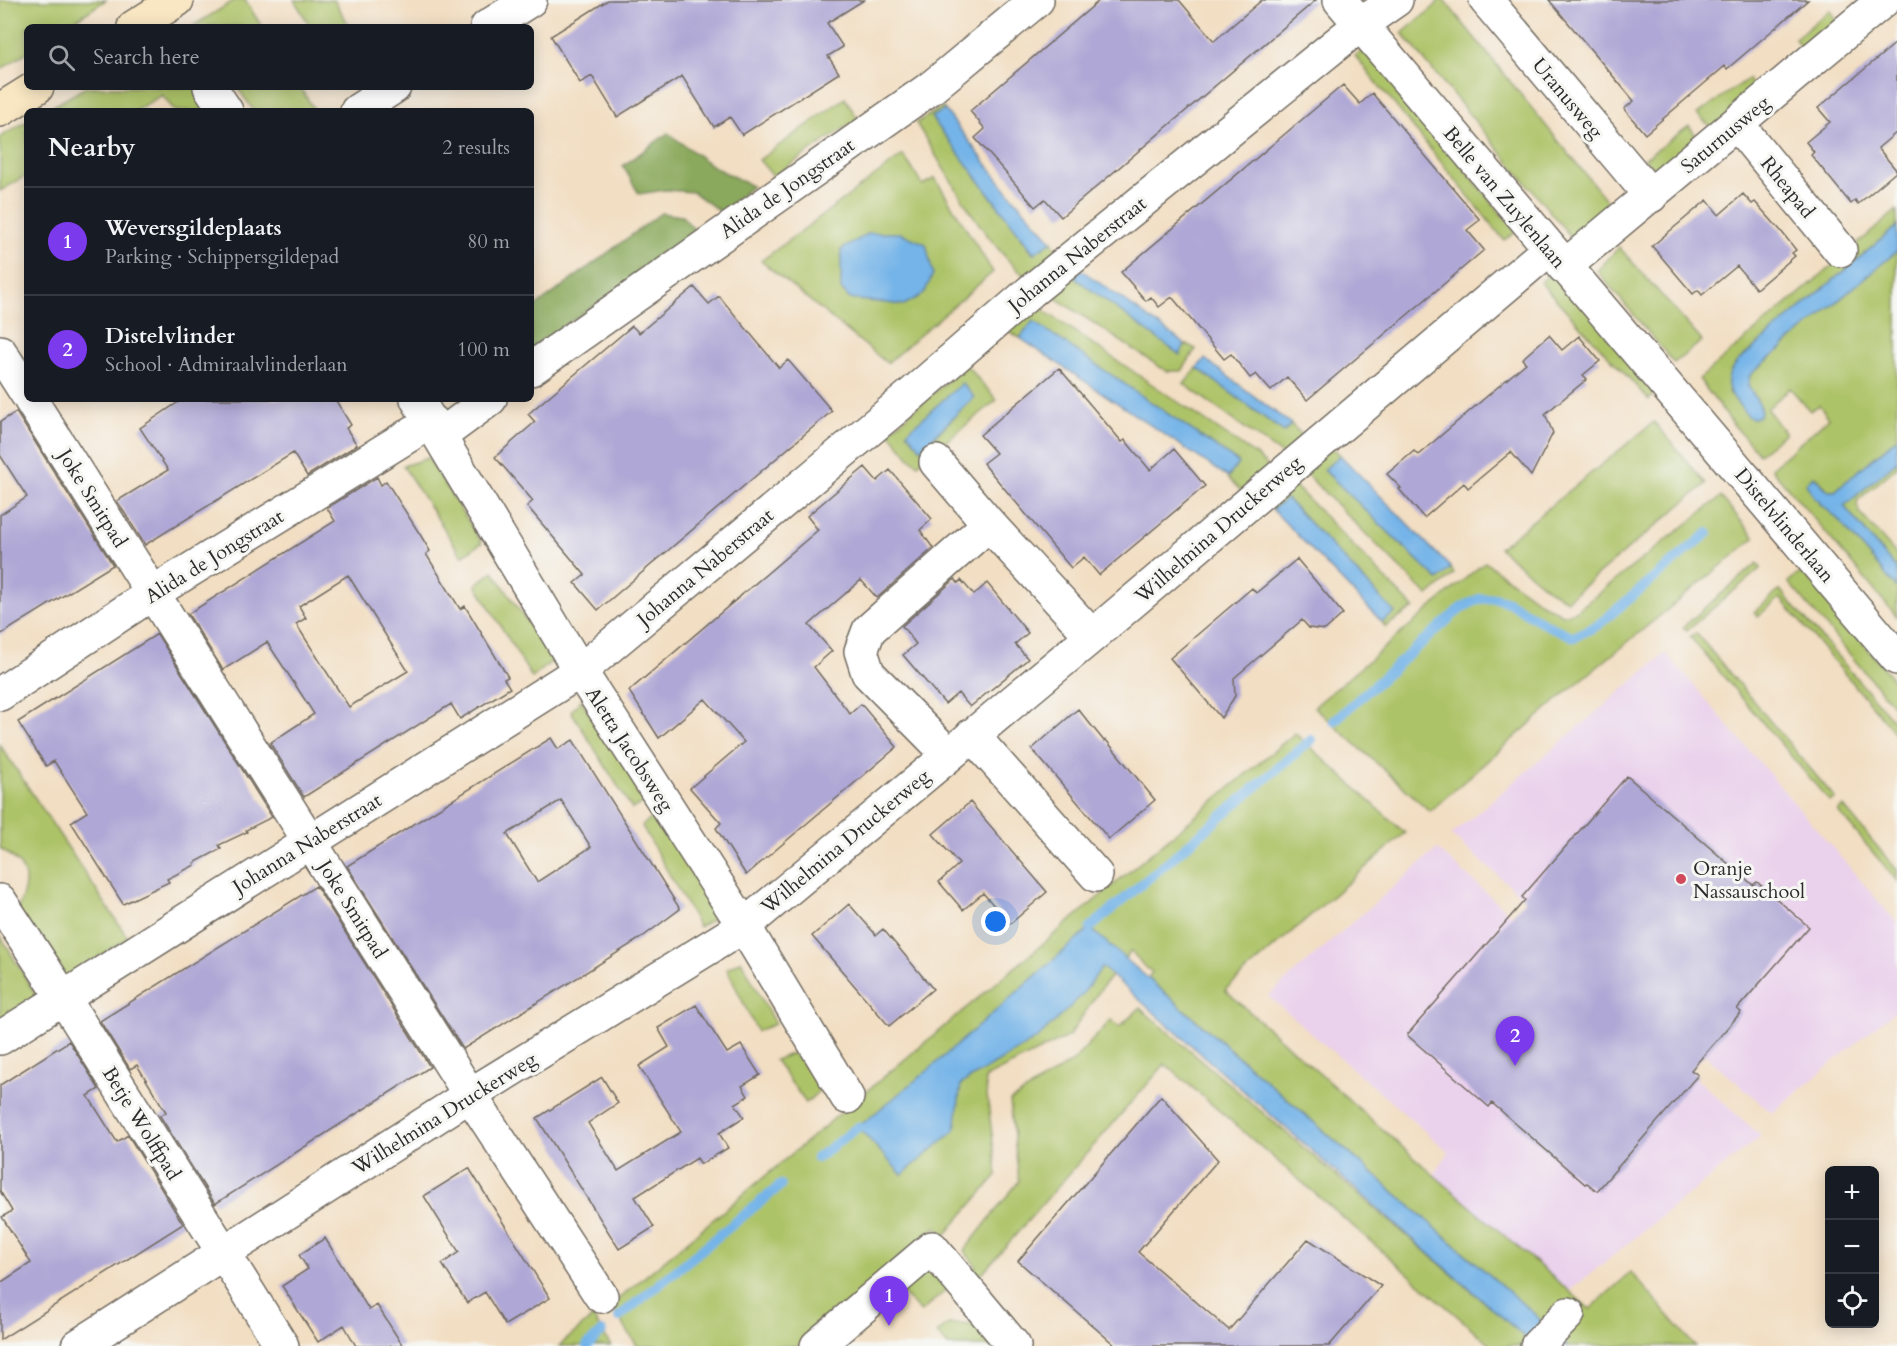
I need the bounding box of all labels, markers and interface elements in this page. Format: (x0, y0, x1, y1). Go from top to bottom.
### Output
search box (24, 24, 534, 90)
icon: search (45, 41, 78, 74)
text: Search here (93, 42, 200, 72)
street label: Uranusweg (1526, 52, 1610, 145)
street label: Saturnusweg (1675, 89, 1776, 180)
street label: Belle van Zuylenlaan (1437, 121, 1573, 275)
text: Nearby (48, 130, 136, 165)
street label: Alida de Jongstraat (715, 131, 861, 245)
text: 2 results (442, 134, 510, 161)
street label: Rheapad (1754, 151, 1821, 224)
street label: Johanna Naberstraat (1000, 190, 1153, 320)
text: Weversgildeplaats (105, 213, 282, 243)
text: 1 (62, 228, 73, 255)
text: 80 m (467, 228, 510, 255)
text: Parking · Schippersgildepad (105, 243, 339, 270)
text: Distelvlinder (105, 321, 235, 351)
text: 2 (62, 336, 73, 363)
text: 100 m (457, 336, 510, 363)
text: School · Admiraalvlinderlaan (105, 351, 348, 378)
street label: Joke Smitpad (50, 441, 134, 553)
street label: Wilhelmina Druckerweg (1128, 449, 1308, 610)
street label: Distelvlinderlaan (1729, 462, 1841, 589)
street label: Johanna Naberstraat (629, 502, 780, 635)
street label: Alida de Jongstraat (140, 503, 289, 610)
street label: Aletta Jacobsweg (579, 681, 681, 818)
street label: Wilhelmina Druckerweg (754, 762, 936, 921)
street label: Johanna Naberstraat (225, 786, 387, 902)
street label: Joke Smitpad (310, 852, 394, 964)
place label: Oranje Nassauschool (1693, 855, 1805, 905)
marker: Oranje Nassauschool (1674, 872, 1688, 886)
your location (981, 907, 1010, 936)
pin: 2 (1496, 1016, 1534, 1066)
street label: Wilhelmina Druckerweg (346, 1045, 542, 1182)
street label: Betje Wolffpad (96, 1061, 187, 1185)
map controls (1825, 1166, 1879, 1328)
button: + (1825, 1166, 1879, 1220)
button: − (1825, 1220, 1879, 1274)
button: locate (1825, 1274, 1879, 1328)
pin: 1 (870, 1276, 908, 1326)

